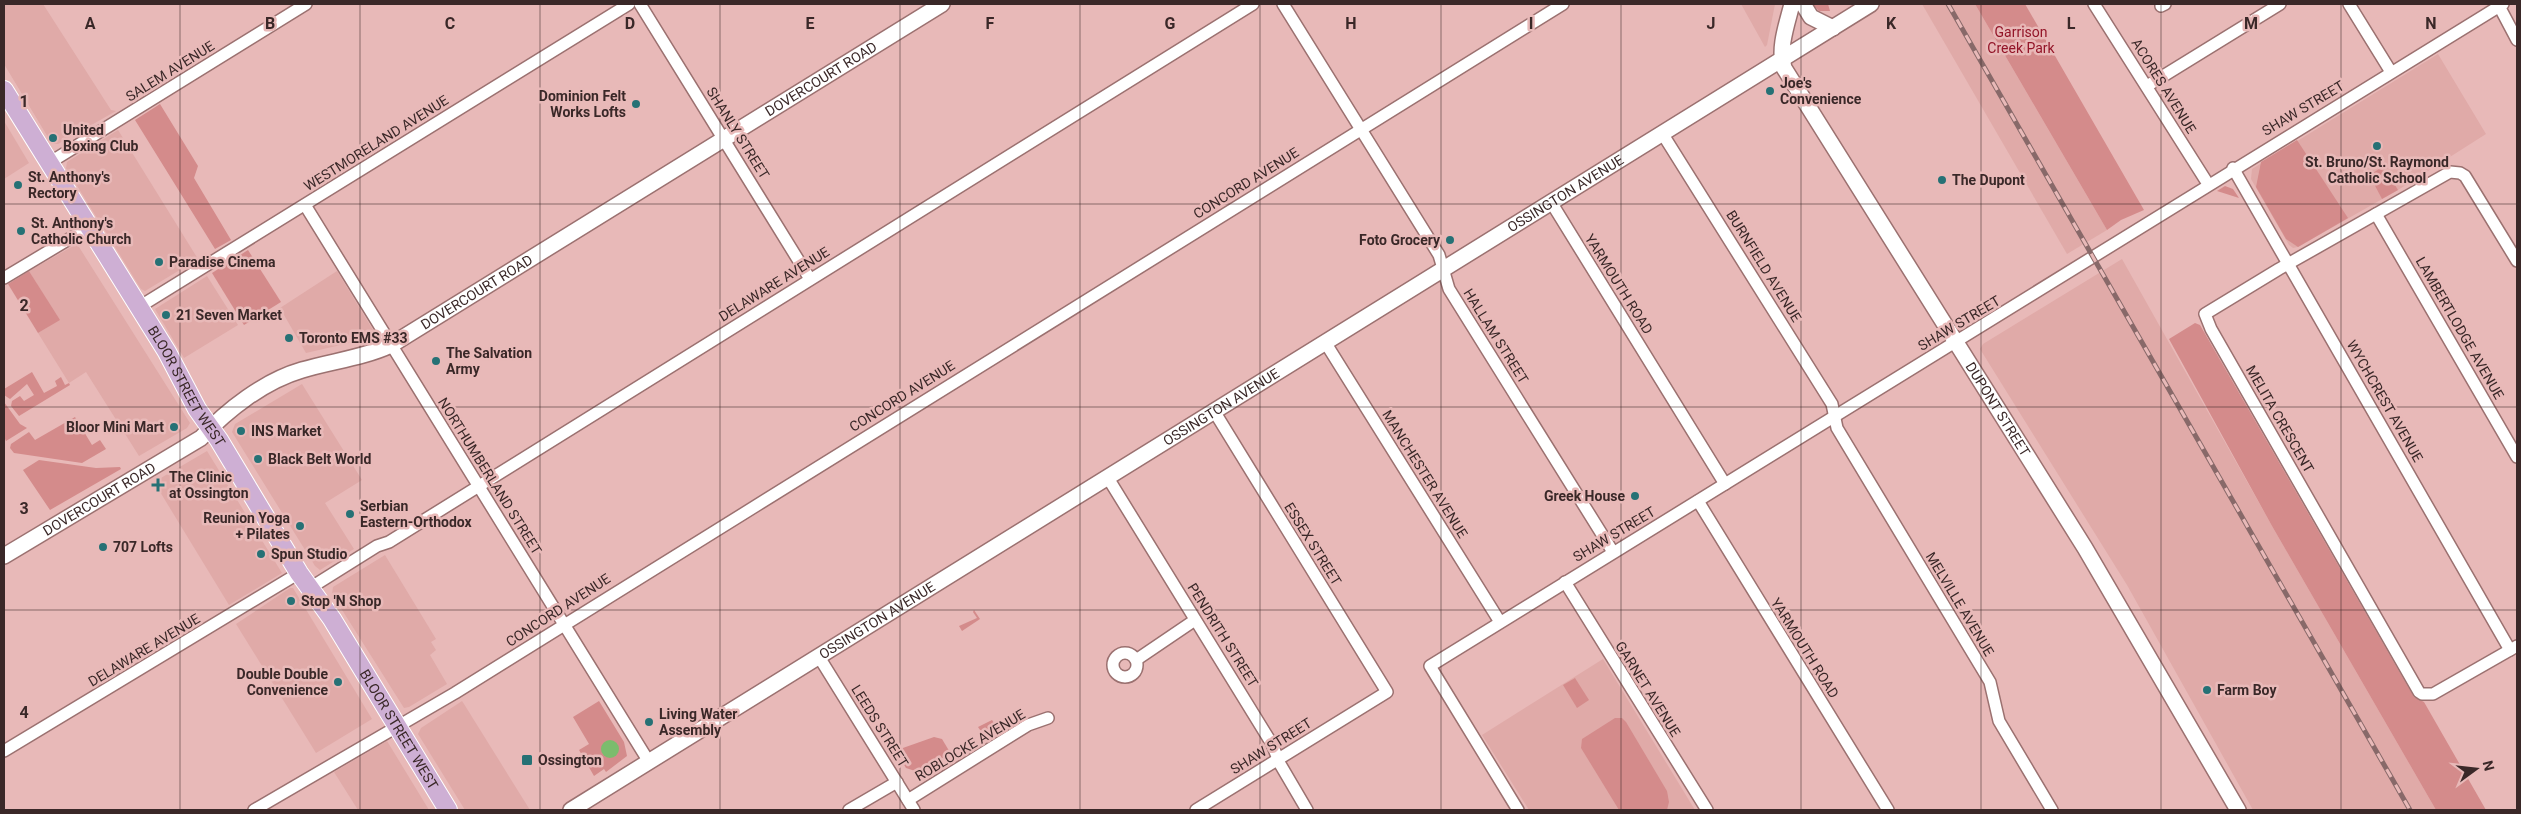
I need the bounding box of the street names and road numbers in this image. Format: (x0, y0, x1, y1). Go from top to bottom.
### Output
street label: ACORES AVENUE (2128, 36, 2200, 136)
street label: SALEM AVENUE (123, 37, 217, 105)
street label: DOVERCOURT ROAD (762, 38, 880, 119)
street label: SHAW STREET (2259, 77, 2347, 139)
street label: SHANLY STREET (703, 84, 773, 182)
street label: WESTMORELAND AVENUE (301, 92, 451, 194)
street label: CONCORD AVENUE (1190, 144, 1302, 222)
street label: OSSINGTON AVENUE (1504, 152, 1626, 235)
street label: BURNFIELD AVENUE (1723, 207, 1805, 325)
street label: YARMOUTH ROAD (1582, 231, 1656, 337)
street label: DELAWARE AVENUE (716, 243, 832, 324)
street label: DOVERCOURT ROAD (418, 251, 535, 333)
street label: LAMBERTLODGE AVENUE (2413, 254, 2507, 402)
street label: HALLAM STREET (1460, 286, 1532, 387)
street label: SHAW STREET (1915, 292, 2003, 354)
street label: BLOOR STREET WEST (145, 323, 229, 450)
street label: WYCHCREST AVENUE (2344, 337, 2426, 465)
street label: CONCORD AVENUE (846, 357, 958, 435)
street label: DUPONT STREET (1963, 359, 2034, 460)
street label: MELITA CRESCENT (2243, 363, 2317, 476)
street label: OSSINGTON AVENUE (1160, 365, 1282, 449)
street label: NORTHUMBERLAND STREET (435, 395, 545, 558)
street label: MANCHESTER AVENUE (1379, 407, 1471, 541)
street label: DOVERCOURT ROAD (40, 459, 158, 539)
street label: ESSEX STREET (1281, 500, 1345, 589)
street label: SHAW STREET (1570, 503, 1658, 565)
street label: MELVILLE AVENUE (1923, 549, 1997, 659)
street label: CONCORD AVENUE (503, 570, 613, 650)
street label: OSSINGTON AVENUE (816, 578, 938, 662)
street label: PENDRITH STREET (1184, 580, 1262, 691)
street label: YARMOUTH ROAD (1768, 595, 1842, 701)
street label: DELAWARE AVENUE (85, 610, 203, 690)
street label: GARNET AVENUE (1612, 638, 1684, 740)
street label: BLOOR STREET WEST (357, 667, 442, 793)
street label: LEEDS STREET (848, 682, 912, 771)
street label: ROBLOCKE AVENUE (912, 706, 1028, 784)
street label: SHAW STREET (1227, 714, 1315, 777)

